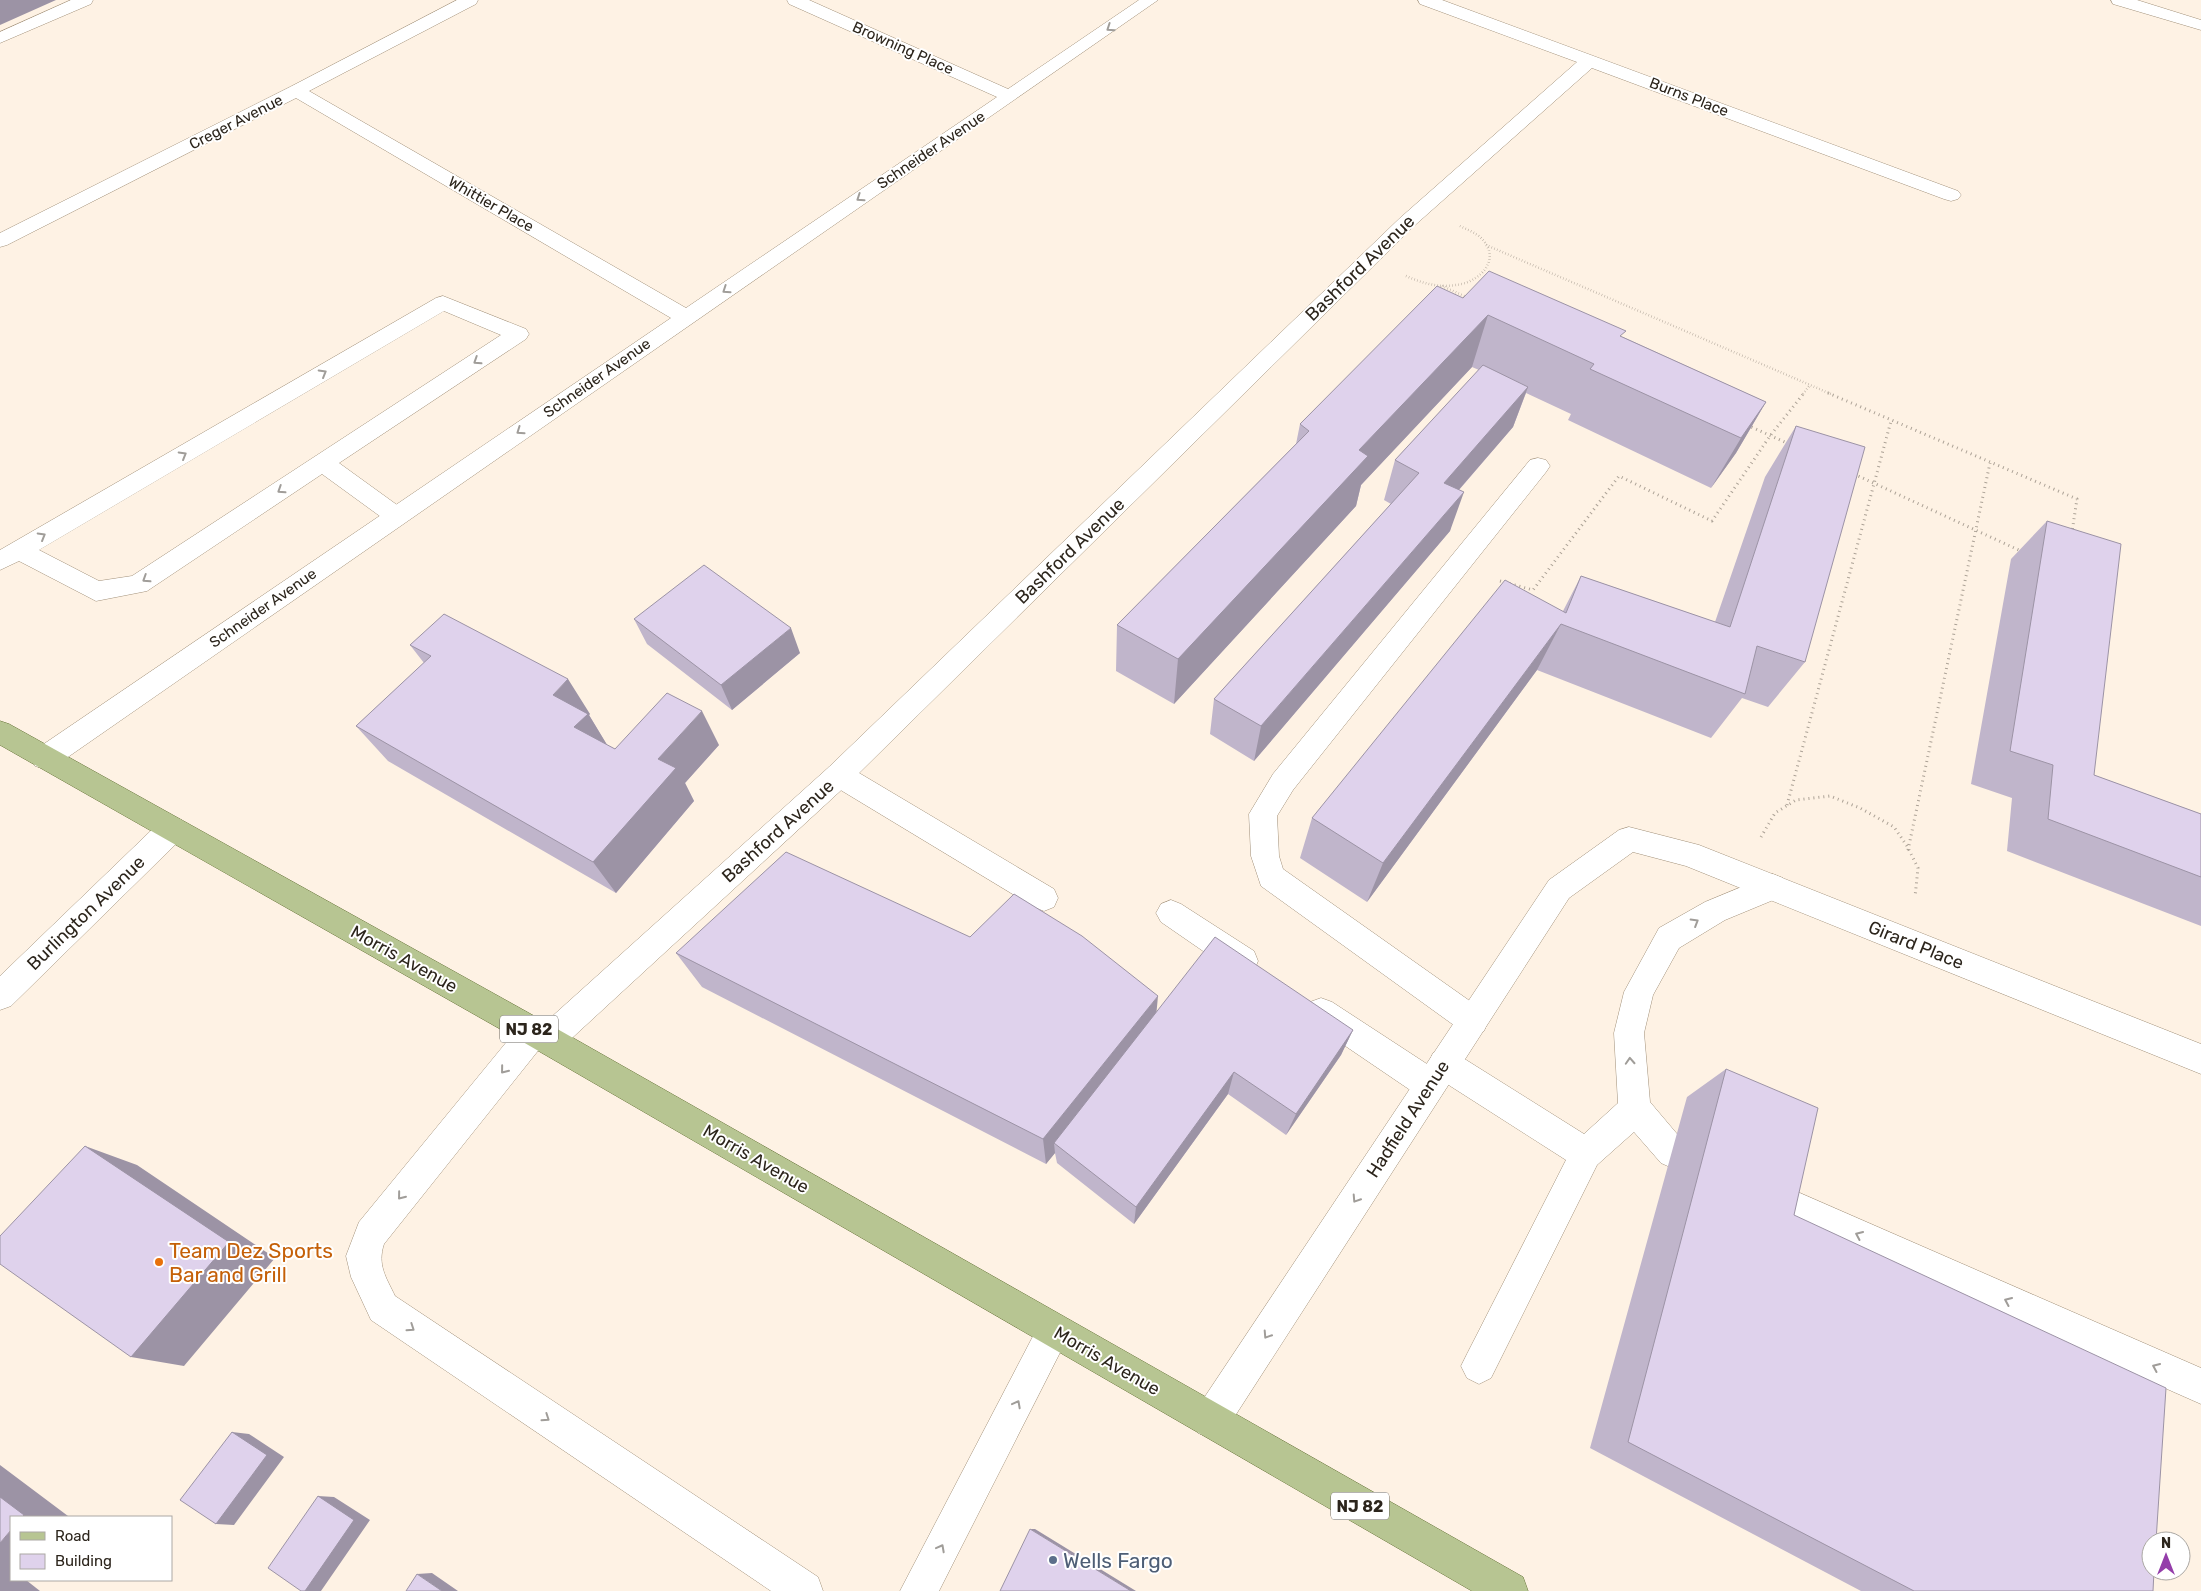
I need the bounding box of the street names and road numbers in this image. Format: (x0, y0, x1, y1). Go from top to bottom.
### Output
street label: Browning Place (850, 18, 956, 78)
street label: Burns Place (1647, 74, 1731, 120)
street label: Creger Avenue (186, 91, 286, 153)
street label: Schneider Avenue (874, 107, 988, 193)
street label: Whittier Place (445, 172, 537, 236)
street label: Bashford Avenue (1301, 210, 1419, 326)
street label: Schneider Avenue (540, 334, 654, 422)
street label: Bashford Avenue (1011, 493, 1129, 609)
street label: Schneider Avenue (206, 564, 320, 652)
street label: Bashford Avenue (717, 775, 839, 887)
street label: Burlington Avenue (22, 851, 150, 975)
street label: Girard Place (1865, 916, 1967, 974)
street label: Morris Avenue (347, 921, 461, 997)
road number: NJ 82 (500, 1016, 558, 1042)
street label: Hadfield Avenue (1362, 1056, 1454, 1182)
street label: Morris Avenue (699, 1120, 813, 1198)
street label: Morris Avenue (1050, 1322, 1164, 1400)
road number: NJ 82 (1331, 1492, 1389, 1520)

